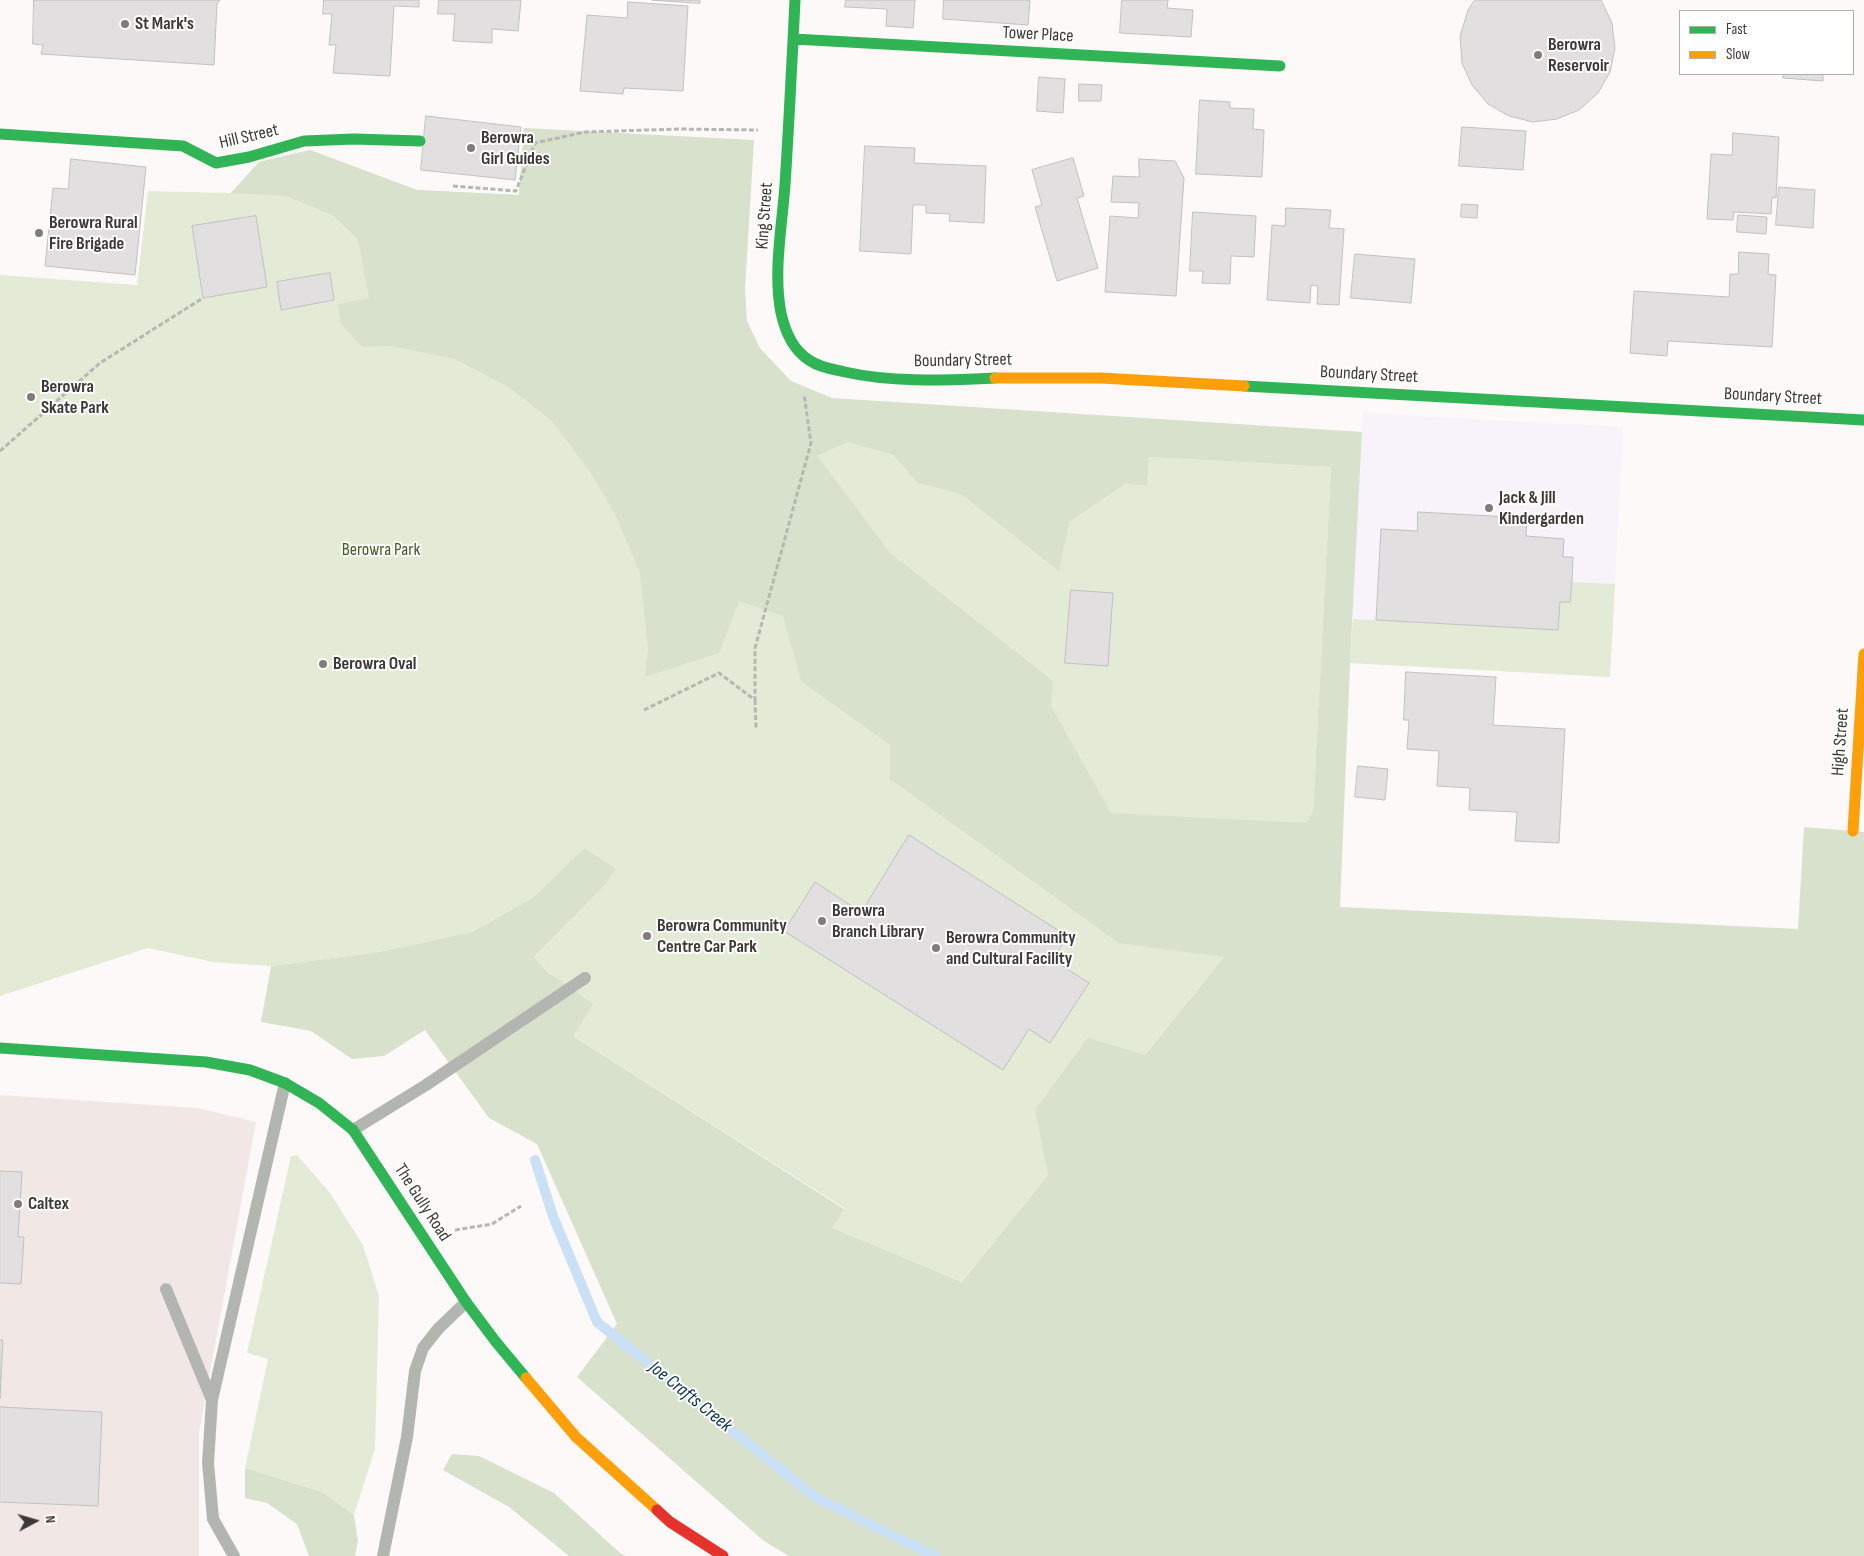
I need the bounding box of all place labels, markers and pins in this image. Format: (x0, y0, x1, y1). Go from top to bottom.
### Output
place label: St Mark's (135, 13, 194, 35)
marker: St Mark's (119, 18, 131, 30)
place label: Berowra Reservoir (1548, 34, 1609, 76)
marker: Berowra Reservoir (1532, 49, 1544, 61)
place label: Berowra Girl Guides (481, 127, 550, 170)
marker: Berowra Girl Guides (465, 142, 477, 154)
place label: Berowra Rural Fire Brigade (49, 212, 138, 254)
marker: Berowra Rural Fire Brigade (33, 227, 45, 239)
place label: Berowra Skate Park (41, 376, 109, 418)
marker: Berowra Skate Park (25, 391, 37, 403)
place label: Jack & Jill Kindergarden (1499, 487, 1584, 530)
marker: Jack & Jill Kindergarden (1483, 502, 1495, 514)
place label: Berowra Oval (333, 653, 416, 675)
marker: Berowra Oval (317, 658, 329, 670)
place label: Berowra Branch Library (832, 900, 924, 942)
place label: Berowra Community Centre Car Park (657, 915, 787, 958)
marker: Berowra Branch Library (816, 915, 828, 927)
place label: Berowra Community and Cultural Facility (946, 927, 1076, 970)
marker: Berowra Community Centre Car Park (641, 930, 653, 942)
marker: Berowra Community and Cultural Facility (930, 942, 942, 954)
place label: Caltex (28, 1193, 69, 1215)
marker: Caltex (12, 1198, 24, 1210)

